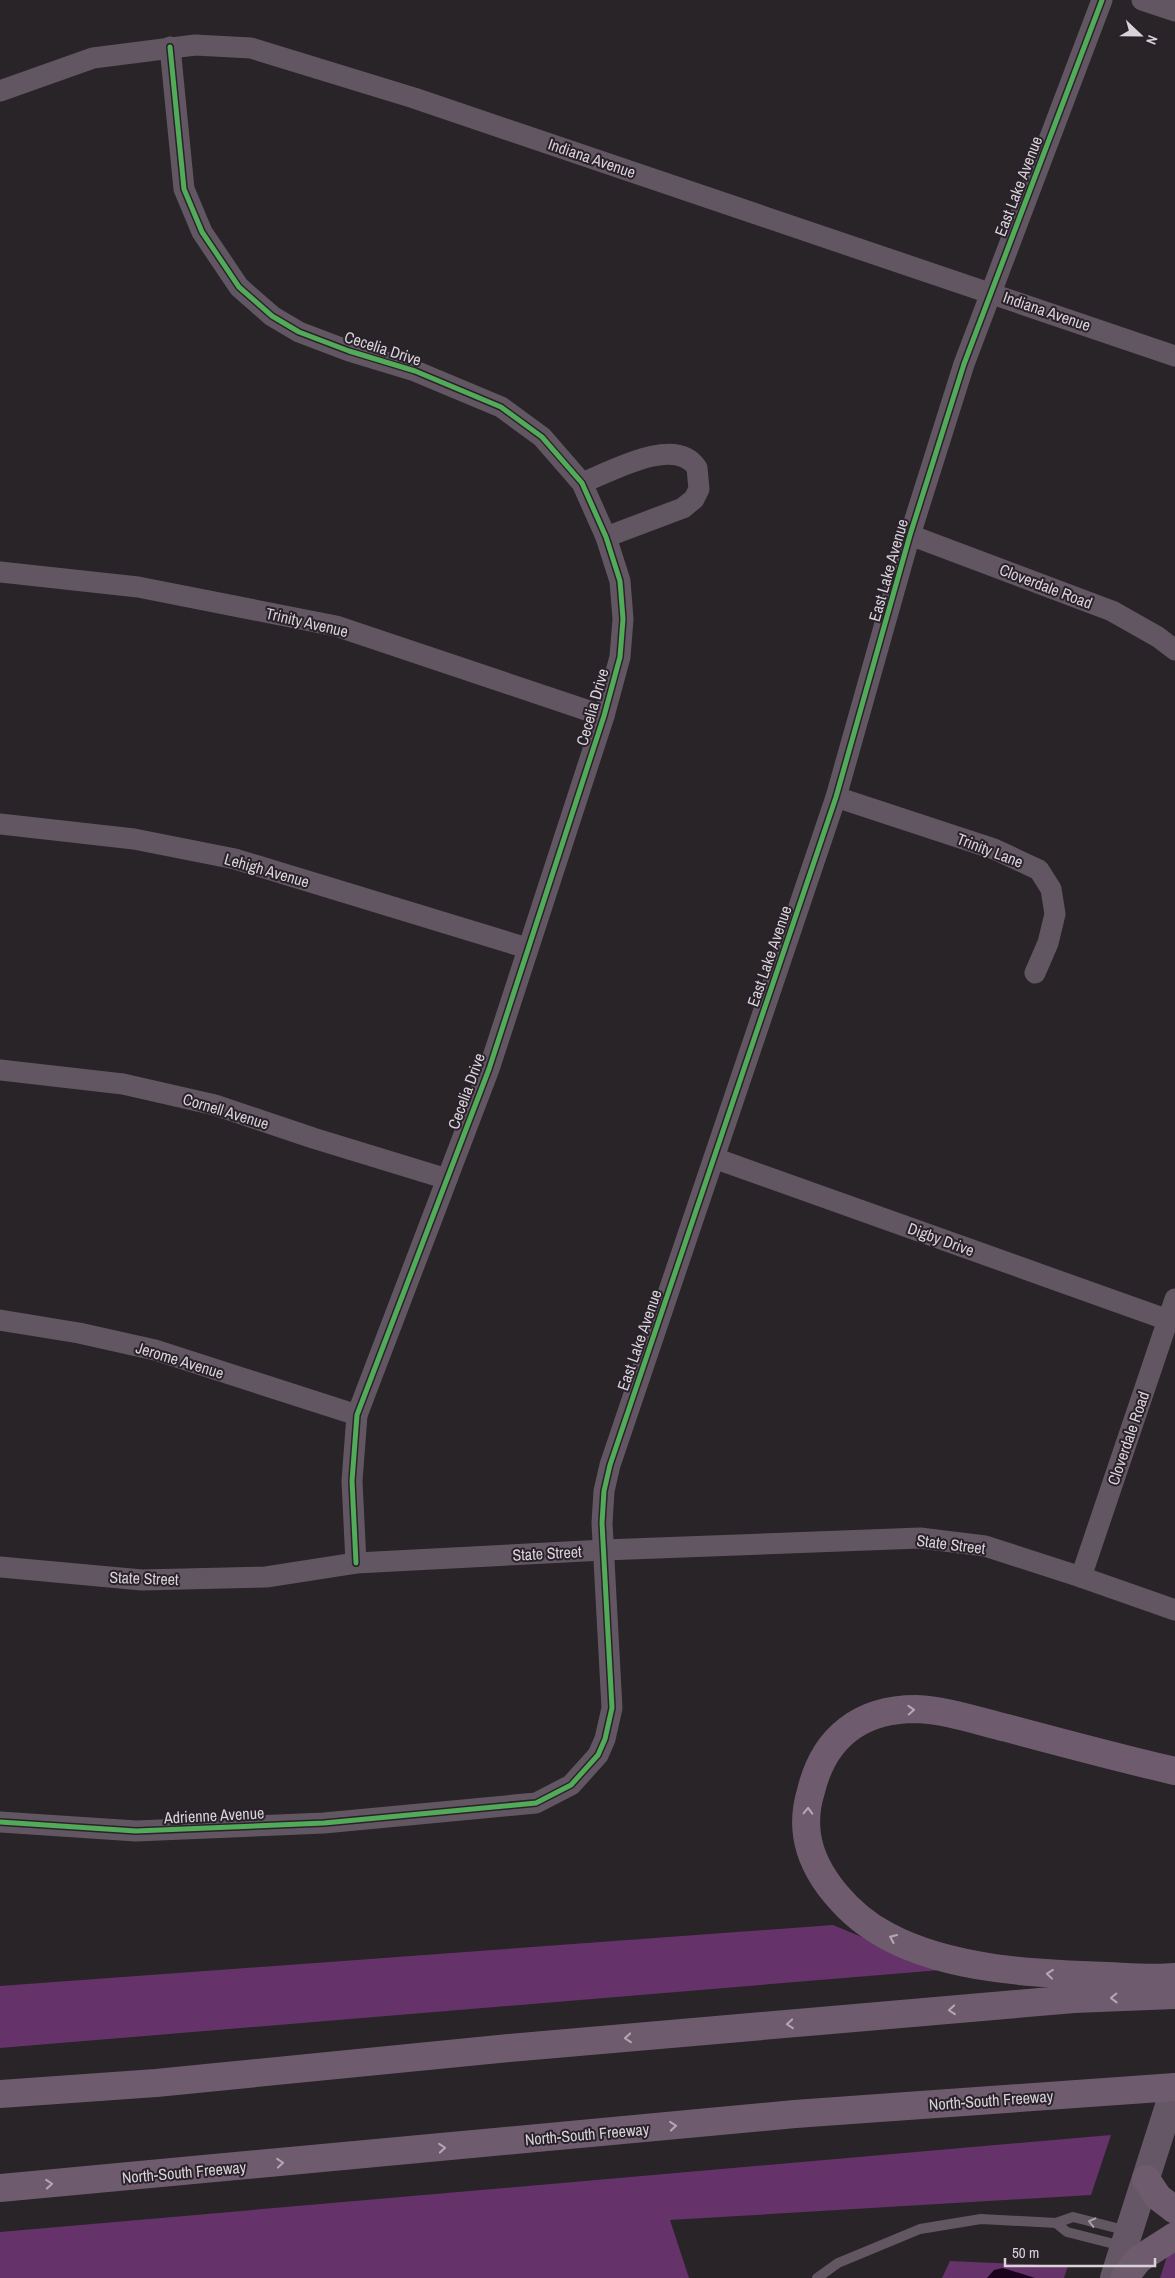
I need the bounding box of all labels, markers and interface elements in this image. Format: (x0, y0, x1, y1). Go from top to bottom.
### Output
north arrow (1115, 10, 1165, 60)
text: N (1142, 33, 1162, 47)
street label: Indiana Avenue (545, 133, 639, 183)
street label: East Lake Avenue (989, 133, 1047, 239)
street label: Indiana Avenue (1000, 286, 1094, 336)
street label: Cecelia Drive (342, 325, 424, 371)
street label: East Lake Avenue (863, 516, 913, 624)
street label: Cloverdale Road (996, 558, 1096, 614)
street label: Trinity Avenue (264, 602, 350, 642)
street label: Cecelia Drive (570, 666, 614, 748)
street label: Trinity Lane (954, 827, 1026, 873)
street label: Lehigh Avenue (222, 847, 312, 893)
street label: East Lake Avenue (741, 903, 797, 1009)
street label: Cecelia Drive (442, 1050, 490, 1132)
street label: Cornell Avenue (180, 1088, 272, 1134)
street label: Digby Drive (905, 1217, 977, 1261)
street label: East Lake Avenue (611, 1287, 667, 1393)
street label: Jerome Avenue (133, 1336, 227, 1384)
street label: Cloverdale Road (1102, 1388, 1154, 1488)
street label: State Street (915, 1529, 987, 1559)
street label: State Street (512, 1540, 583, 1566)
street label: State Street (109, 1566, 179, 1590)
one-way arrow (908, 1705, 916, 1716)
street label: Adrienne Avenue (162, 1801, 265, 1829)
one-way arrow (802, 1807, 813, 1815)
one-way arrow (889, 1934, 898, 1944)
one-way arrow (1046, 1969, 1054, 1980)
one-way arrow (1110, 1993, 1118, 2004)
one-way arrow (948, 2004, 956, 2015)
one-way arrow (786, 2018, 794, 2029)
one-way arrow (624, 2032, 632, 2043)
street label: North-South Freeway (928, 2085, 1054, 2115)
street label: North-South Freeway (524, 2118, 650, 2150)
one-way arrow (670, 2121, 678, 2132)
one-way arrow (438, 2142, 446, 2153)
street label: North-South Freeway (121, 2156, 247, 2188)
one-way arrow (276, 2158, 284, 2169)
one-way arrow (45, 2178, 53, 2189)
one-way arrow (1088, 2217, 1097, 2228)
scale bar (1005, 2236, 1155, 2268)
text: 50 m (1012, 2242, 1039, 2263)

